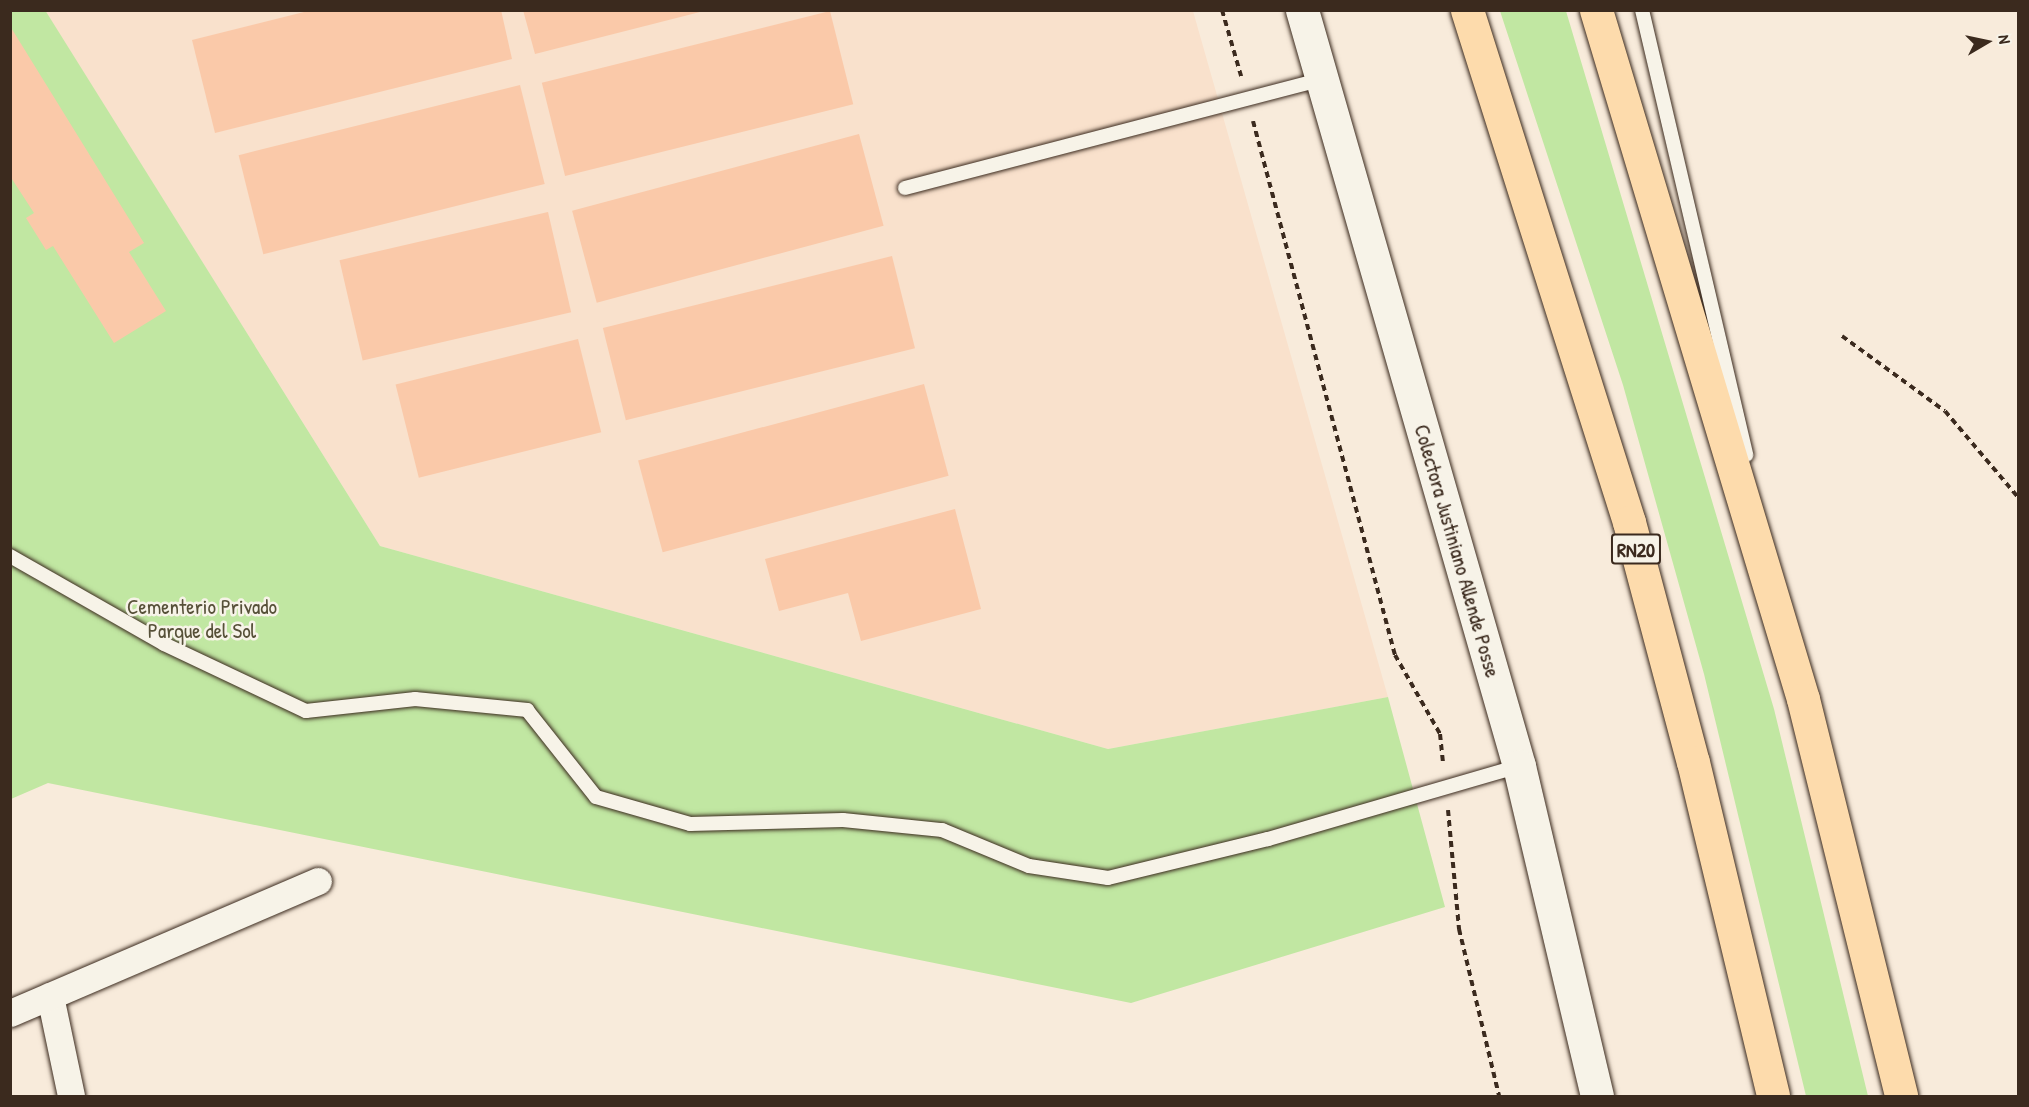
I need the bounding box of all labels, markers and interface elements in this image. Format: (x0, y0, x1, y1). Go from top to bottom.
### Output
north arrow (1957, 12, 2017, 72)
text: N (1993, 33, 2016, 45)
street label: Colectora Justiniano Allende Posse (1409, 422, 1505, 680)
road number: RN20 (1610, 532, 1662, 566)
park label: Cementerio Privado Parque del Sol (127, 594, 277, 644)

